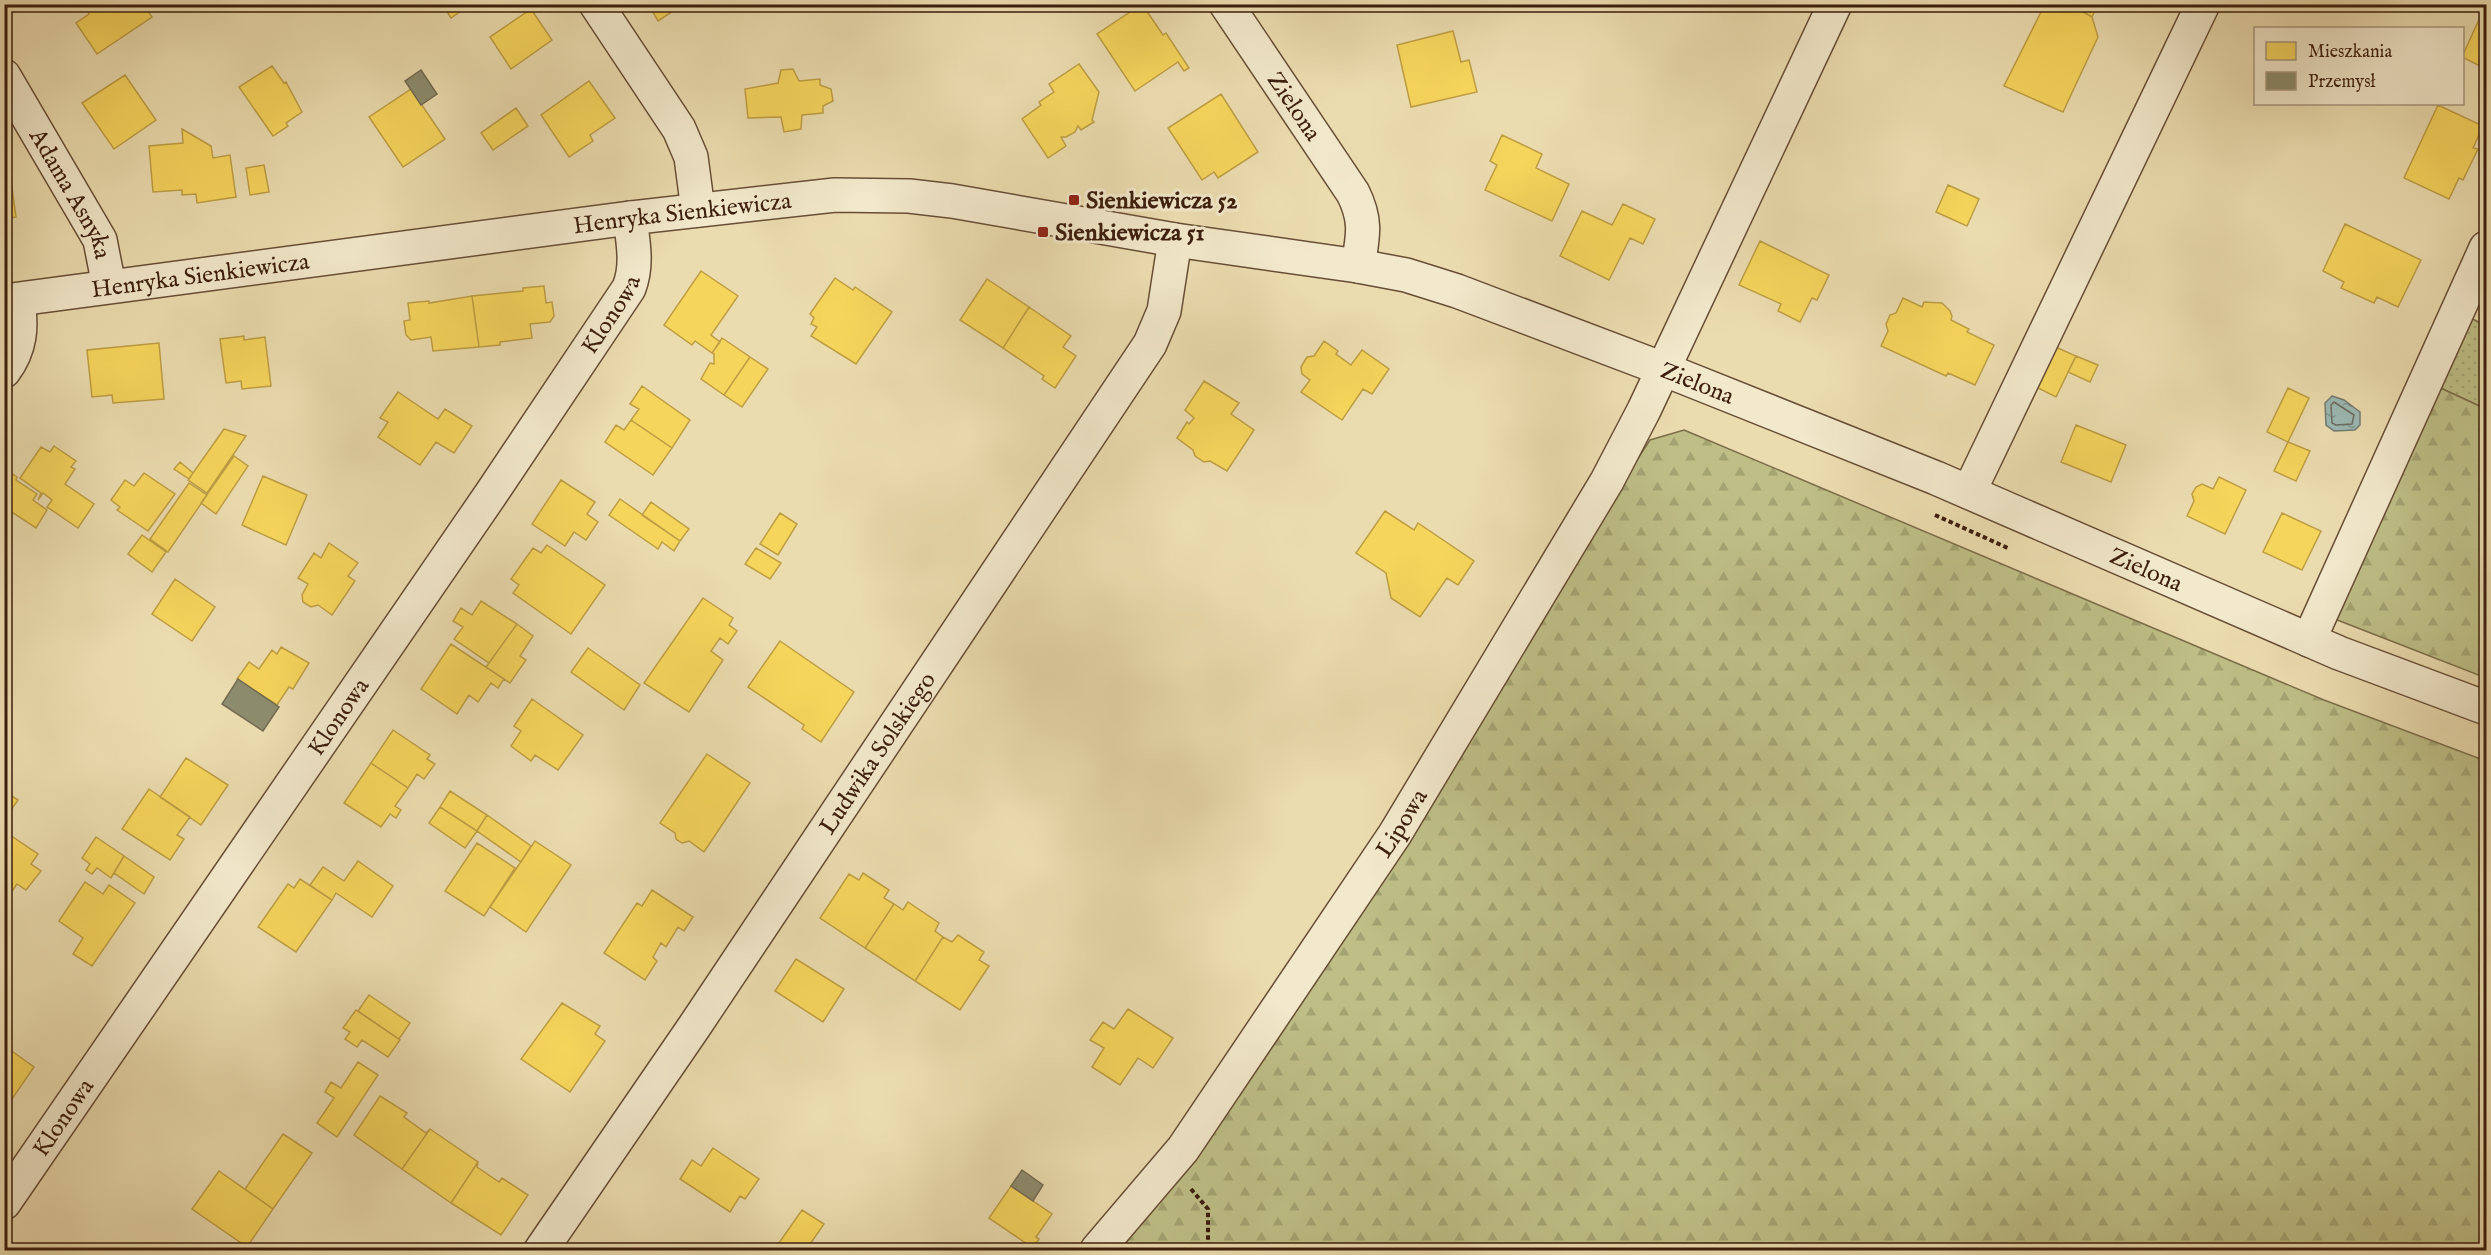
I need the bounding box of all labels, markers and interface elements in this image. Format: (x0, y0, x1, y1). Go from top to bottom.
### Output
legend (2254, 27, 2464, 105)
text: Mieszkania (2308, 41, 2392, 64)
street label: Zielona (1259, 66, 1328, 148)
text: Przemysł (2308, 71, 2376, 94)
street label: Adama Asnyka (21, 123, 117, 262)
street label: Henryka Sienkiewicza (571, 186, 794, 242)
place label: Sienkiewicza 52 (1086, 186, 1238, 217)
marker: Sienkiewicza 52 (1067, 193, 1081, 207)
place label: Sienkiewicza 51 (1055, 218, 1204, 249)
marker: Sienkiewicza 51 (1036, 225, 1050, 239)
street label: Henryka Sienkiewicza (90, 247, 312, 306)
street label: Klonowa (575, 272, 649, 361)
street label: Zielona (1656, 356, 1739, 413)
street label: Zielona (2104, 541, 2188, 600)
street label: Ludwika Solskiego (813, 667, 944, 841)
street label: Klonowa (302, 672, 377, 763)
street label: Lipowa (1369, 783, 1436, 864)
street label: Klonowa (26, 1072, 102, 1163)

